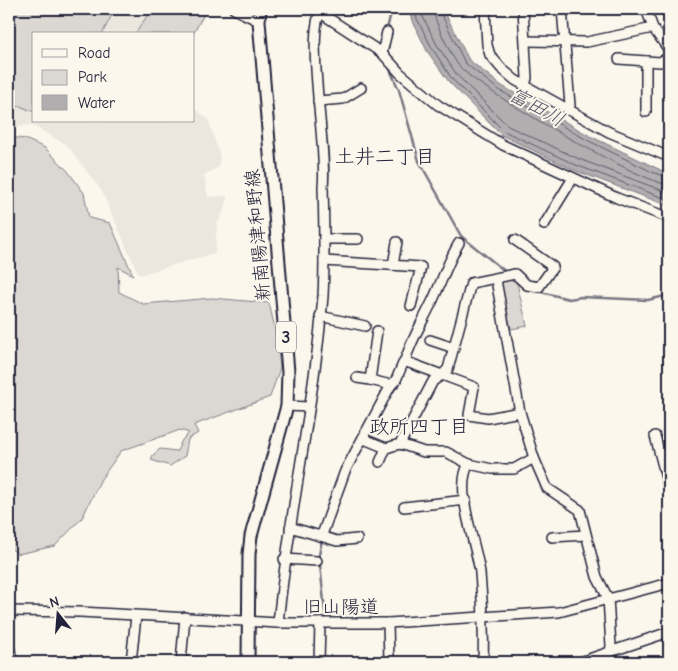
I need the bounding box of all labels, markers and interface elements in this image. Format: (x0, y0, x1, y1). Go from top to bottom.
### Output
legend (32, 32, 195, 122)
text: Road (78, 44, 110, 62)
text: Park (78, 68, 107, 86)
water label: 富田川 (505, 82, 569, 132)
text: Water (78, 94, 115, 112)
district label: 土井二丁目 (335, 145, 435, 168)
street label: 新南陽津和野線 (241, 168, 275, 302)
road number: 3 (276, 322, 296, 352)
district label: 政所四丁目 (369, 415, 469, 438)
north arrow (32, 588, 82, 638)
text: N (47, 593, 61, 612)
street label: 旧山陽道 (303, 596, 379, 618)

